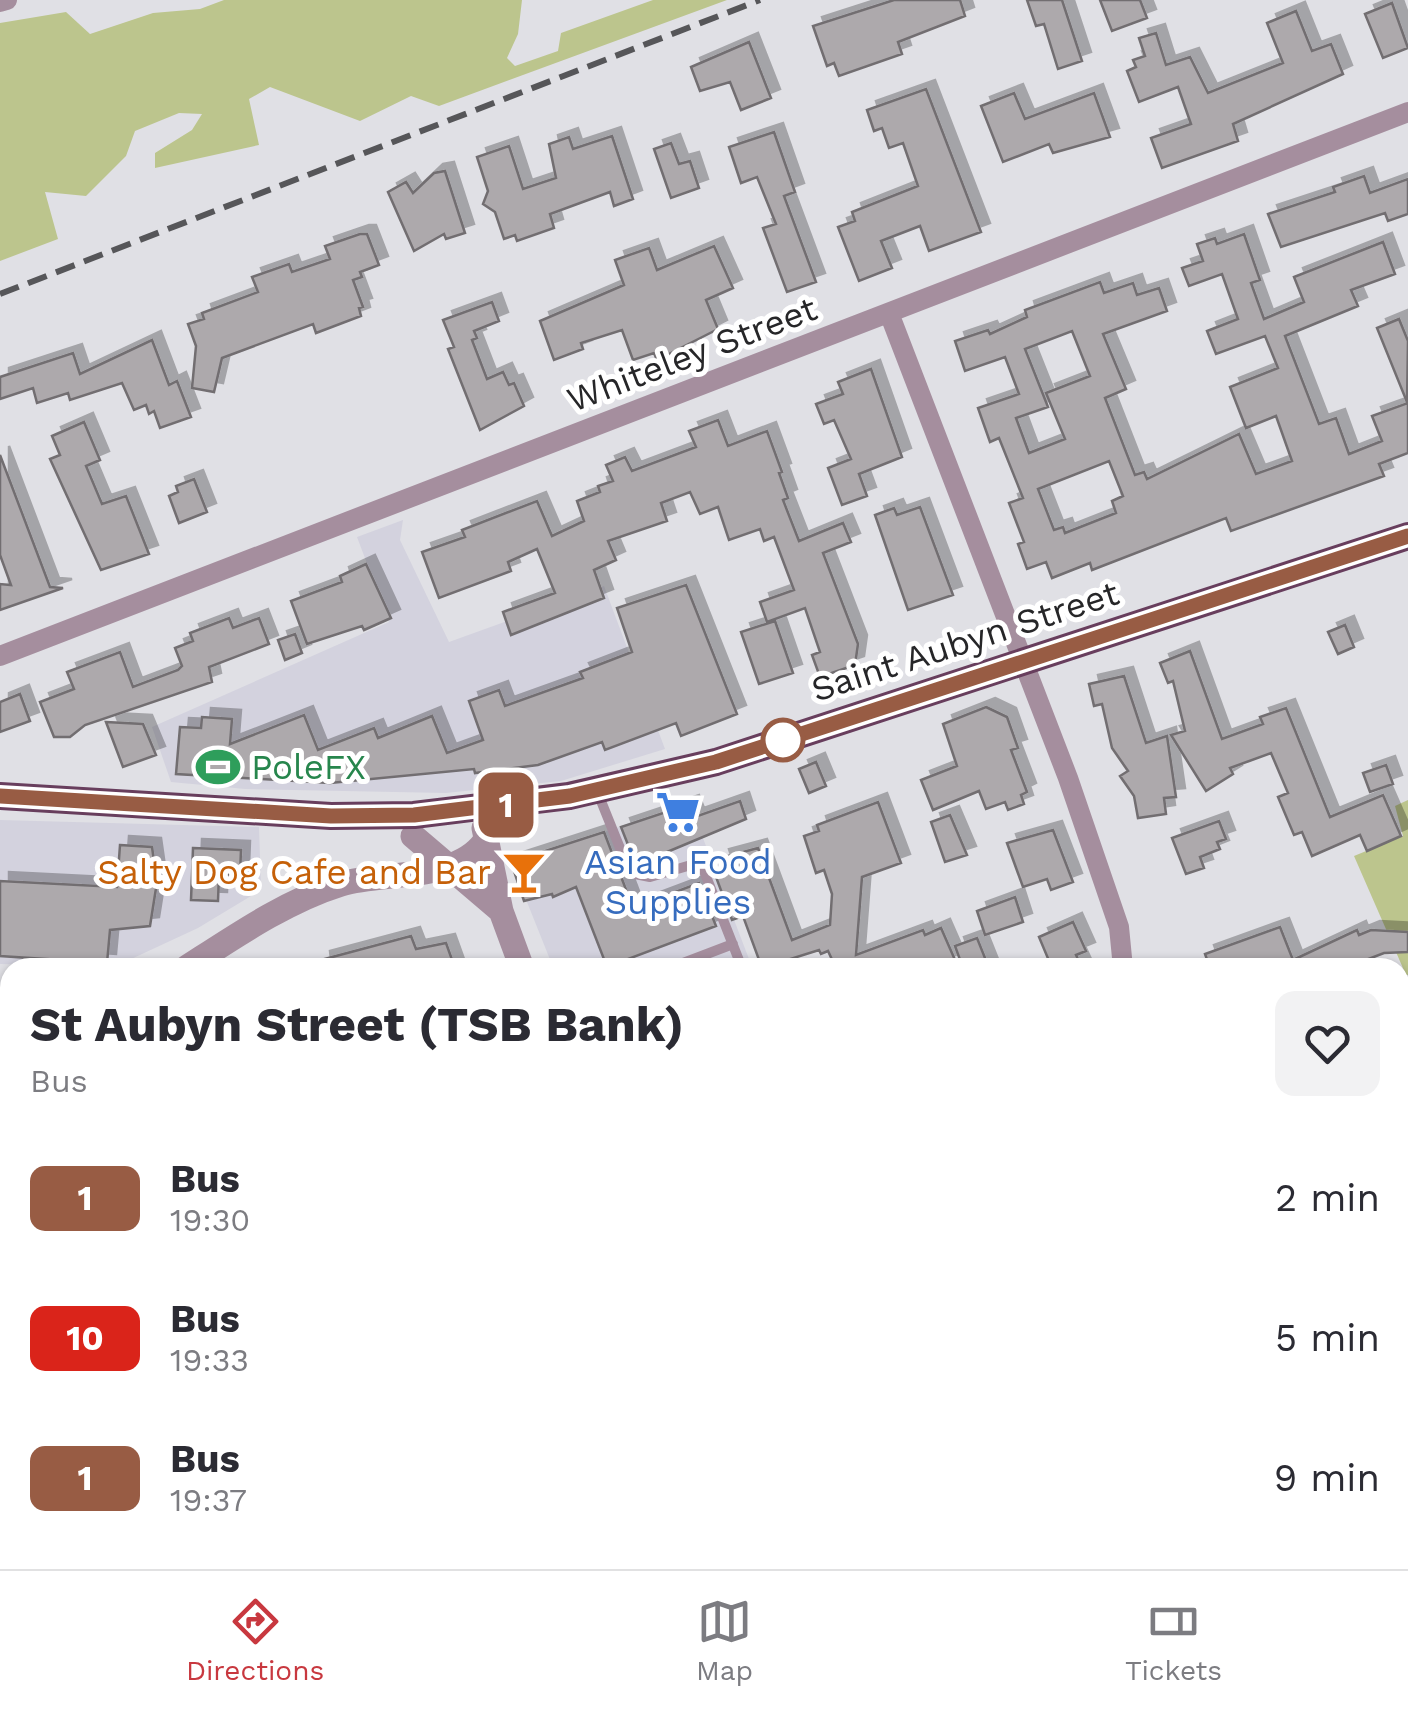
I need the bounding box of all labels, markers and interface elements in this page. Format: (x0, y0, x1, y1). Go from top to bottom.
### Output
street label: Whiteley Street (561, 287, 823, 421)
street label: Saint Aubyn Street (806, 571, 1124, 711)
unlabelled marker (762, 719, 804, 761)
sports icon: PoleFX (194, 743, 242, 791)
place label: PoleFX (251, 746, 366, 788)
line badge: 1 (474, 772, 538, 838)
text: 1 (498, 784, 514, 826)
supermarket icon: Asian Food Supplies (654, 788, 702, 836)
place label: Asian Food Supplies (584, 841, 772, 923)
bar icon: Salty Dog Cafe and Bar (500, 848, 548, 896)
place label: Salty Dog Cafe and Bar (97, 851, 491, 893)
button: heart (1275, 991, 1380, 1096)
text: St Aubyn Street (TSB Bank) (30, 996, 684, 1053)
text: Bus (30, 1062, 88, 1100)
text: Bus (170, 1157, 240, 1201)
text: 2 min (1275, 1176, 1380, 1220)
text: 1 (77, 1177, 93, 1219)
text: 19:30 (170, 1201, 250, 1239)
text: Bus (170, 1297, 240, 1341)
text: 5 min (1275, 1316, 1380, 1360)
text: 10 (66, 1317, 104, 1359)
text: 19:33 (170, 1341, 249, 1379)
text: Bus (170, 1437, 240, 1481)
text: 9 min (1274, 1456, 1380, 1500)
text: 1 (77, 1457, 93, 1499)
text: 19:37 (170, 1481, 247, 1519)
tab: Directions (186, 1594, 324, 1687)
tab: Map (696, 1594, 753, 1687)
tab: Tickets (1125, 1594, 1222, 1687)

